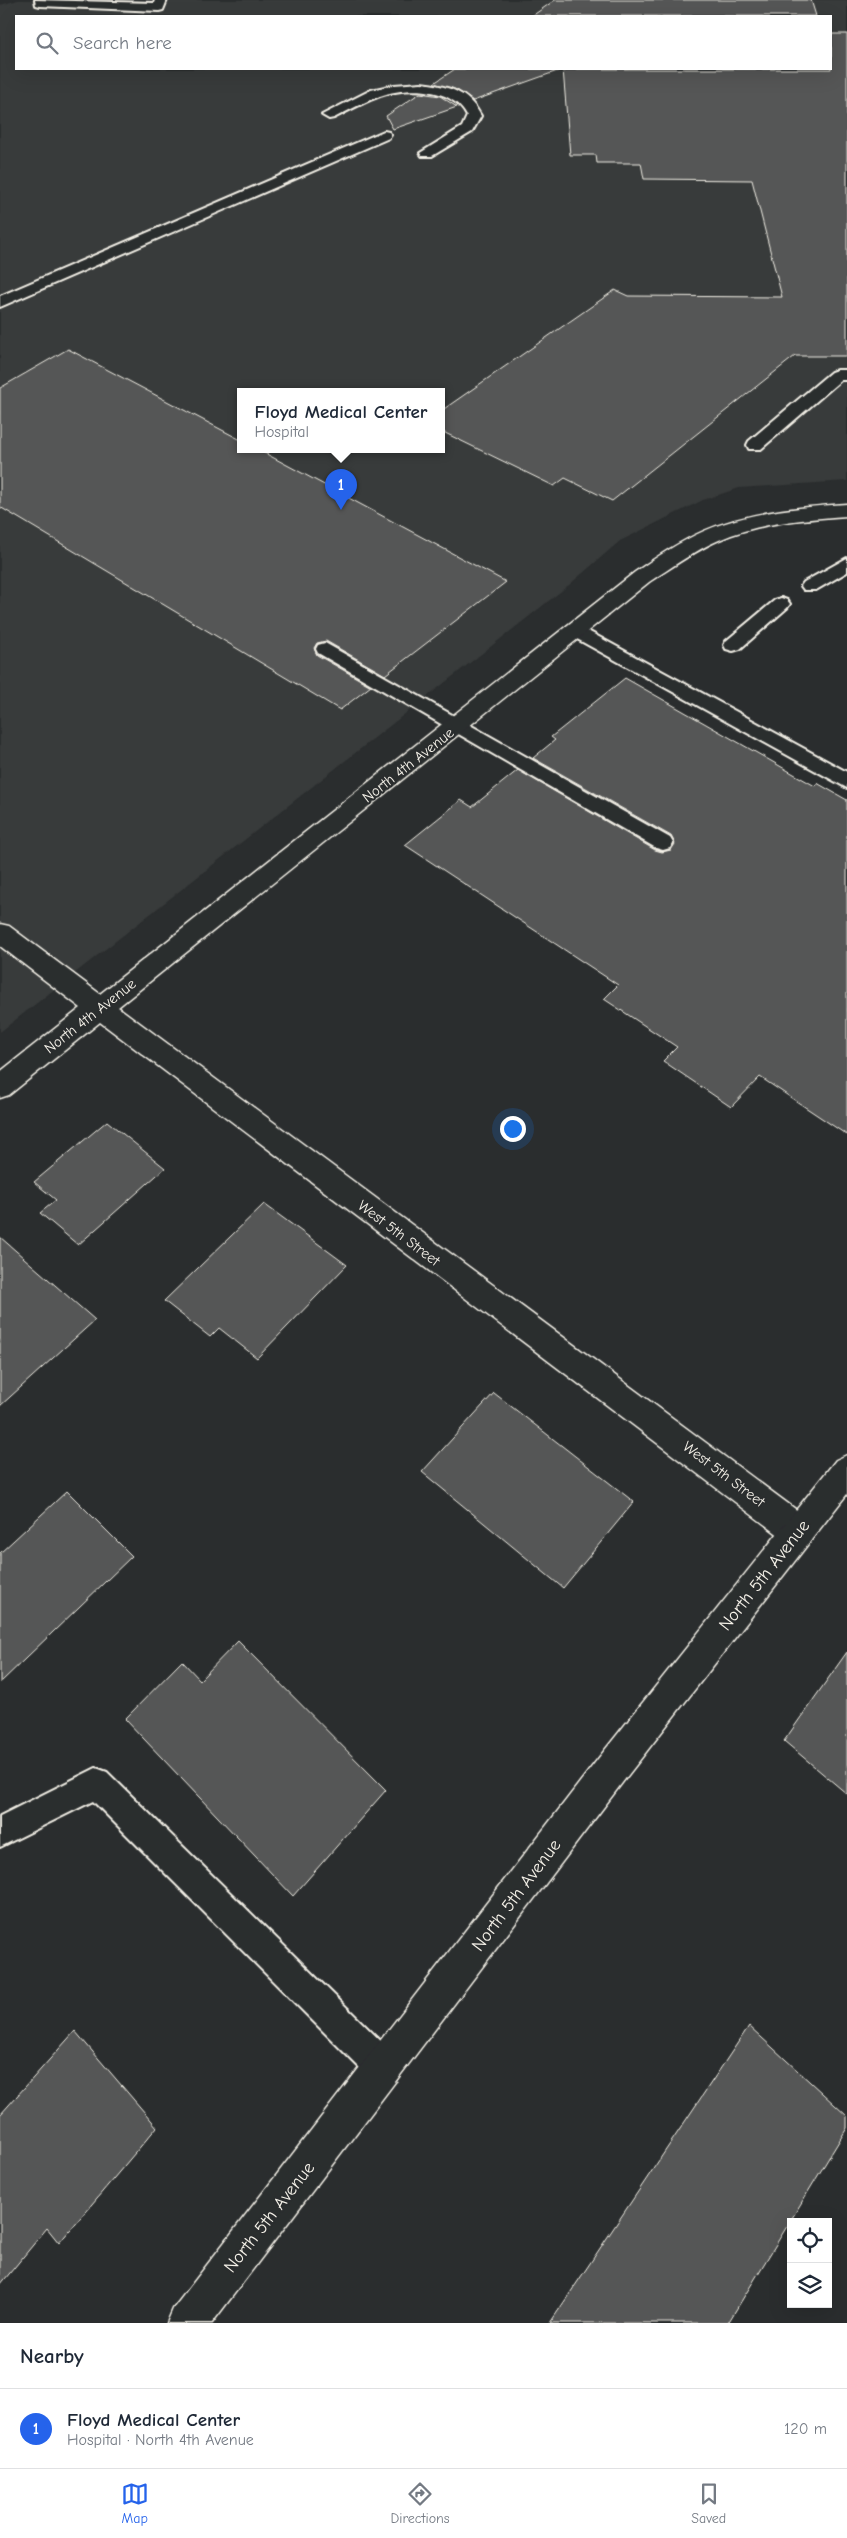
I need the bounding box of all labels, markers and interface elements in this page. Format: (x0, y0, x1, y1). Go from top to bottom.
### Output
search box (15, 15, 832, 70)
icon: search (33, 29, 61, 57)
text: Search here (73, 32, 172, 54)
popup (237, 388, 445, 453)
text: Floyd Medical Center (254, 401, 428, 423)
text: Hospital (254, 423, 309, 441)
pin: 1 (325, 469, 357, 510)
street label: North 4th Avenue (359, 723, 458, 806)
street label: North 4th Avenue (41, 974, 140, 1057)
your location (500, 1116, 526, 1142)
street label: West 5th Street (354, 1196, 444, 1270)
street label: West 5th Street (679, 1437, 769, 1511)
street label: North 5th Avenue (715, 1516, 814, 1635)
street label: North 5th Avenue (467, 1835, 565, 1955)
street label: North 5th Avenue (220, 2158, 319, 2277)
map controls (787, 2218, 832, 2308)
button: locate (787, 2218, 832, 2263)
button: layers (787, 2263, 832, 2308)
text: Nearby (20, 2344, 84, 2368)
text: Floyd Medical Center (67, 2409, 240, 2431)
text: 1 (33, 2420, 39, 2438)
text: 120 m (784, 2420, 827, 2438)
text: Hospital · North 4th Avenue (67, 2431, 254, 2449)
tab: Map (121, 2480, 149, 2527)
tab: Directions (390, 2480, 450, 2527)
tab: Saved (691, 2480, 726, 2527)

